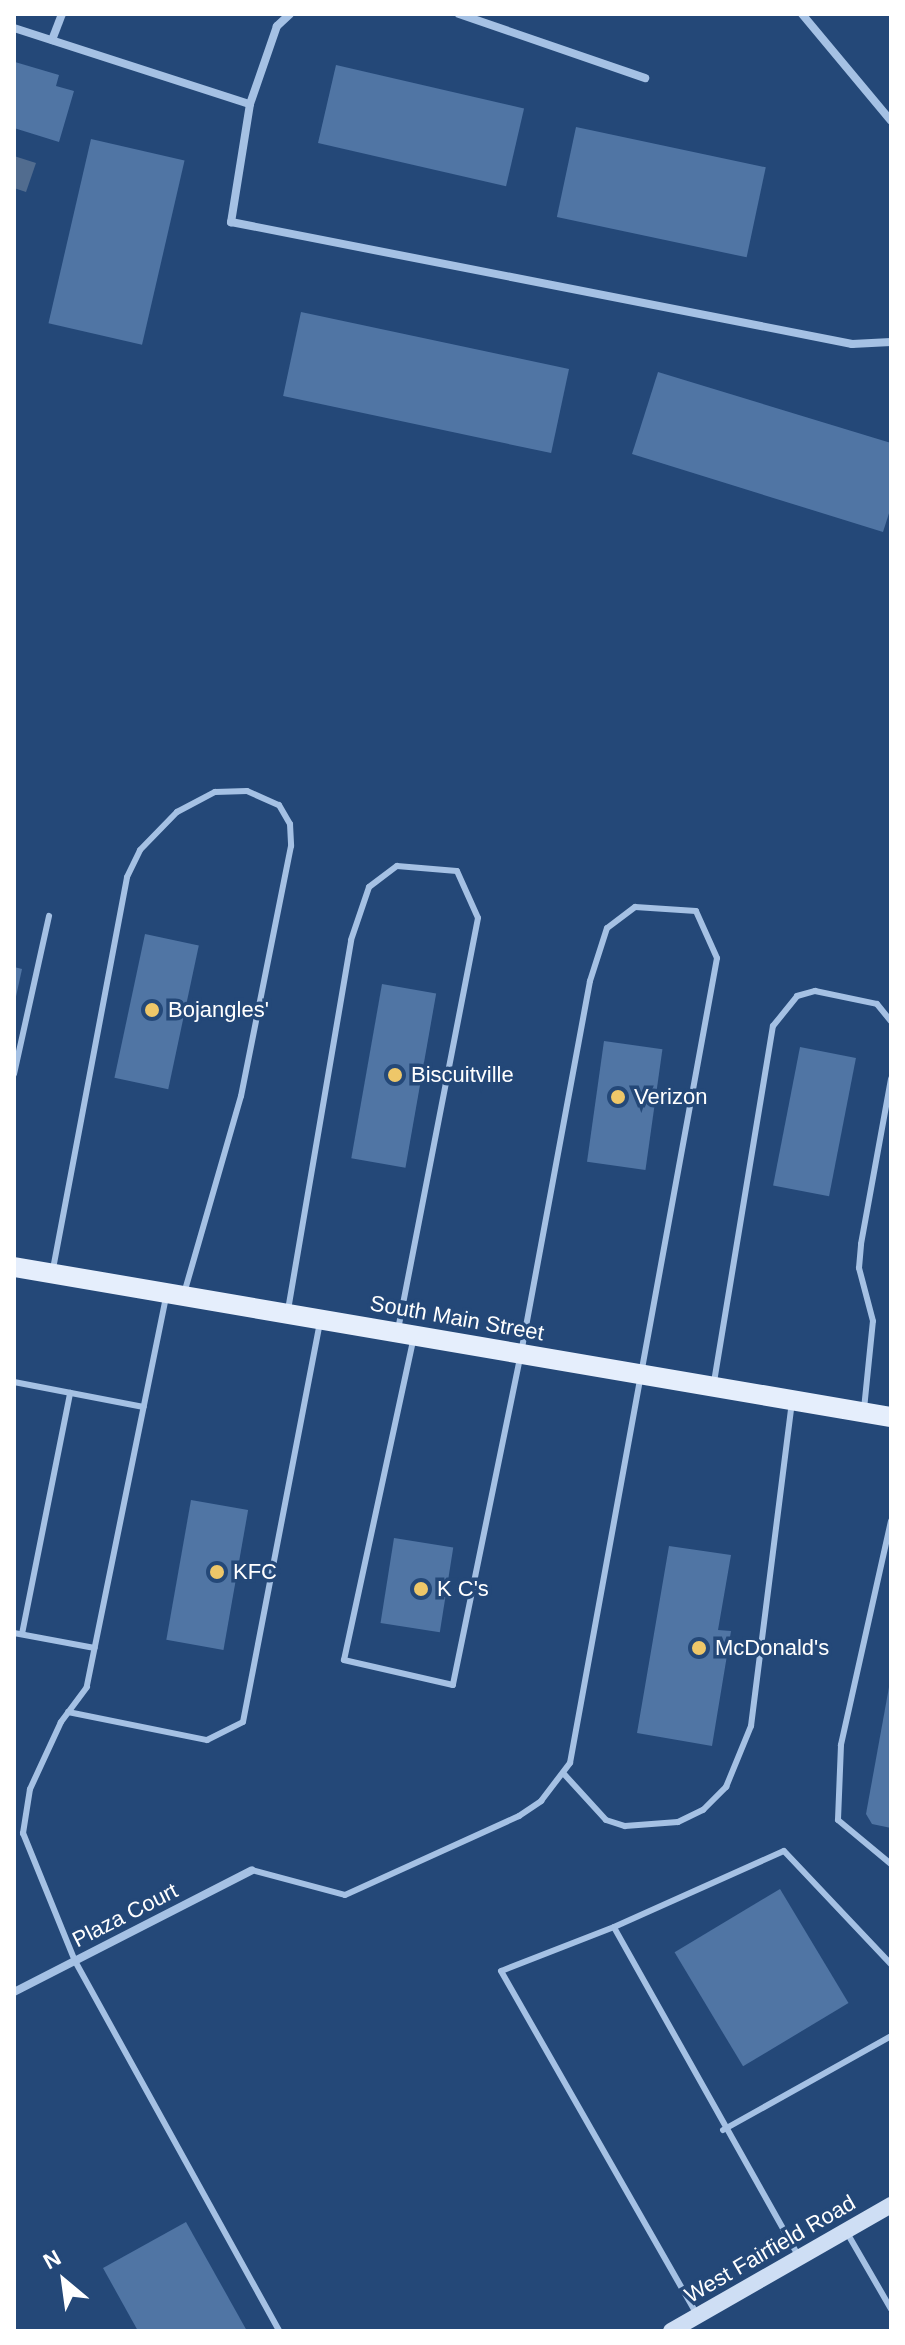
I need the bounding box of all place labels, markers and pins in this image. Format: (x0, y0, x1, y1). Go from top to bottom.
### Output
place label: Bojangles' (168, 997, 269, 1023)
marker: Bojangles' (143, 1001, 161, 1019)
place label: Biscuitville (411, 1062, 514, 1088)
marker: Biscuitville (386, 1066, 404, 1084)
place label: Verizon (634, 1084, 707, 1110)
marker: Verizon (609, 1088, 627, 1106)
place label: KFC (233, 1559, 277, 1585)
marker: KFC (208, 1563, 226, 1581)
place label: K C's (437, 1576, 489, 1602)
marker: K C's (412, 1580, 430, 1598)
place label: McDonald's (715, 1635, 829, 1661)
marker: McDonald's (690, 1639, 708, 1657)

